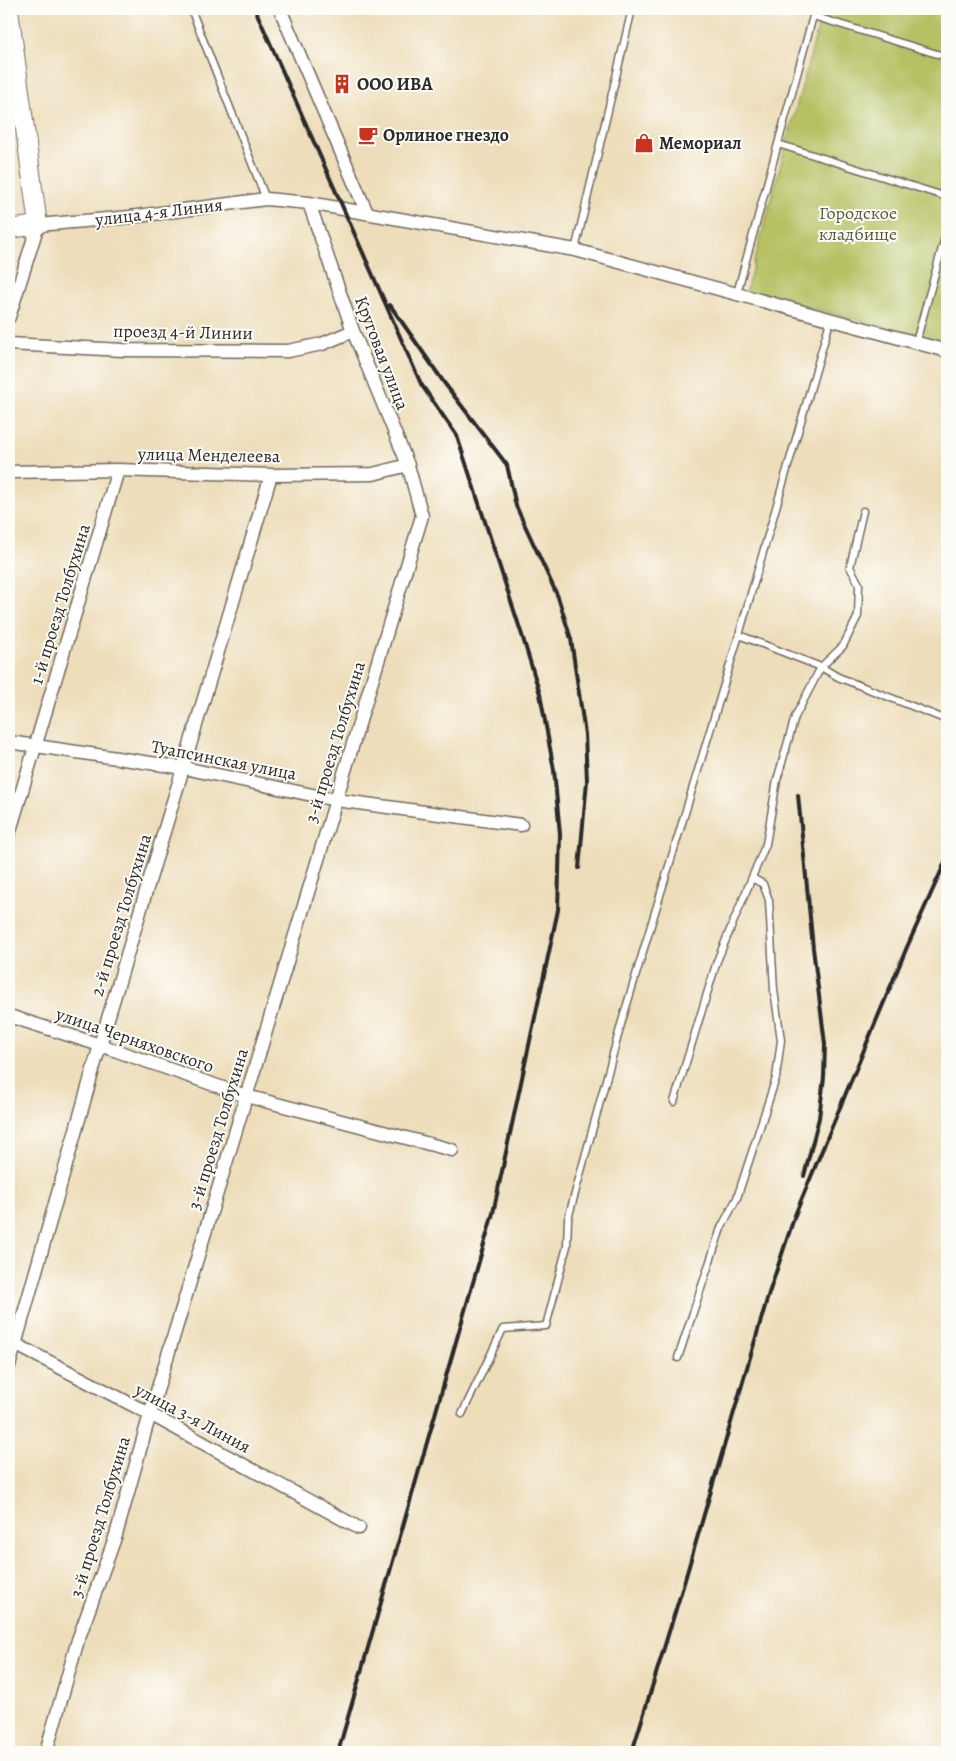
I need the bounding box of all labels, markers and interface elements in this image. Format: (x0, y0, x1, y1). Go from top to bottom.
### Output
place label: ООО ИВА (357, 72, 433, 96)
building icon: ООО ИВА (331, 73, 353, 95)
place label: Орлиное гнездо (383, 123, 509, 147)
cafe icon: Орлиное гнездо (357, 124, 379, 146)
place label: Мемориал (659, 131, 742, 155)
shop icon: Мемориал (633, 132, 655, 154)
street label: улица 4-я Линия (93, 192, 224, 232)
park label: Городское кладбище (819, 201, 897, 246)
street label: Круговая улица (349, 293, 415, 414)
street label: проезд 4-й Линии (113, 319, 253, 345)
street label: улица Менделеева (137, 442, 281, 468)
street label: 1-й проезд Толбухина (24, 520, 96, 687)
street label: 3-й проезд Толбухина (299, 658, 371, 826)
street label: Туапсинская улица (149, 734, 299, 786)
street label: 2-й проезд Толбухина (85, 830, 157, 999)
street label: улица Черняховского (52, 1001, 217, 1078)
street label: 3-й проезд Толбухина (182, 1045, 254, 1213)
street label: улица 3-я Линия (130, 1377, 255, 1459)
street label: 3-й проезд Толбухина (64, 1433, 136, 1601)

